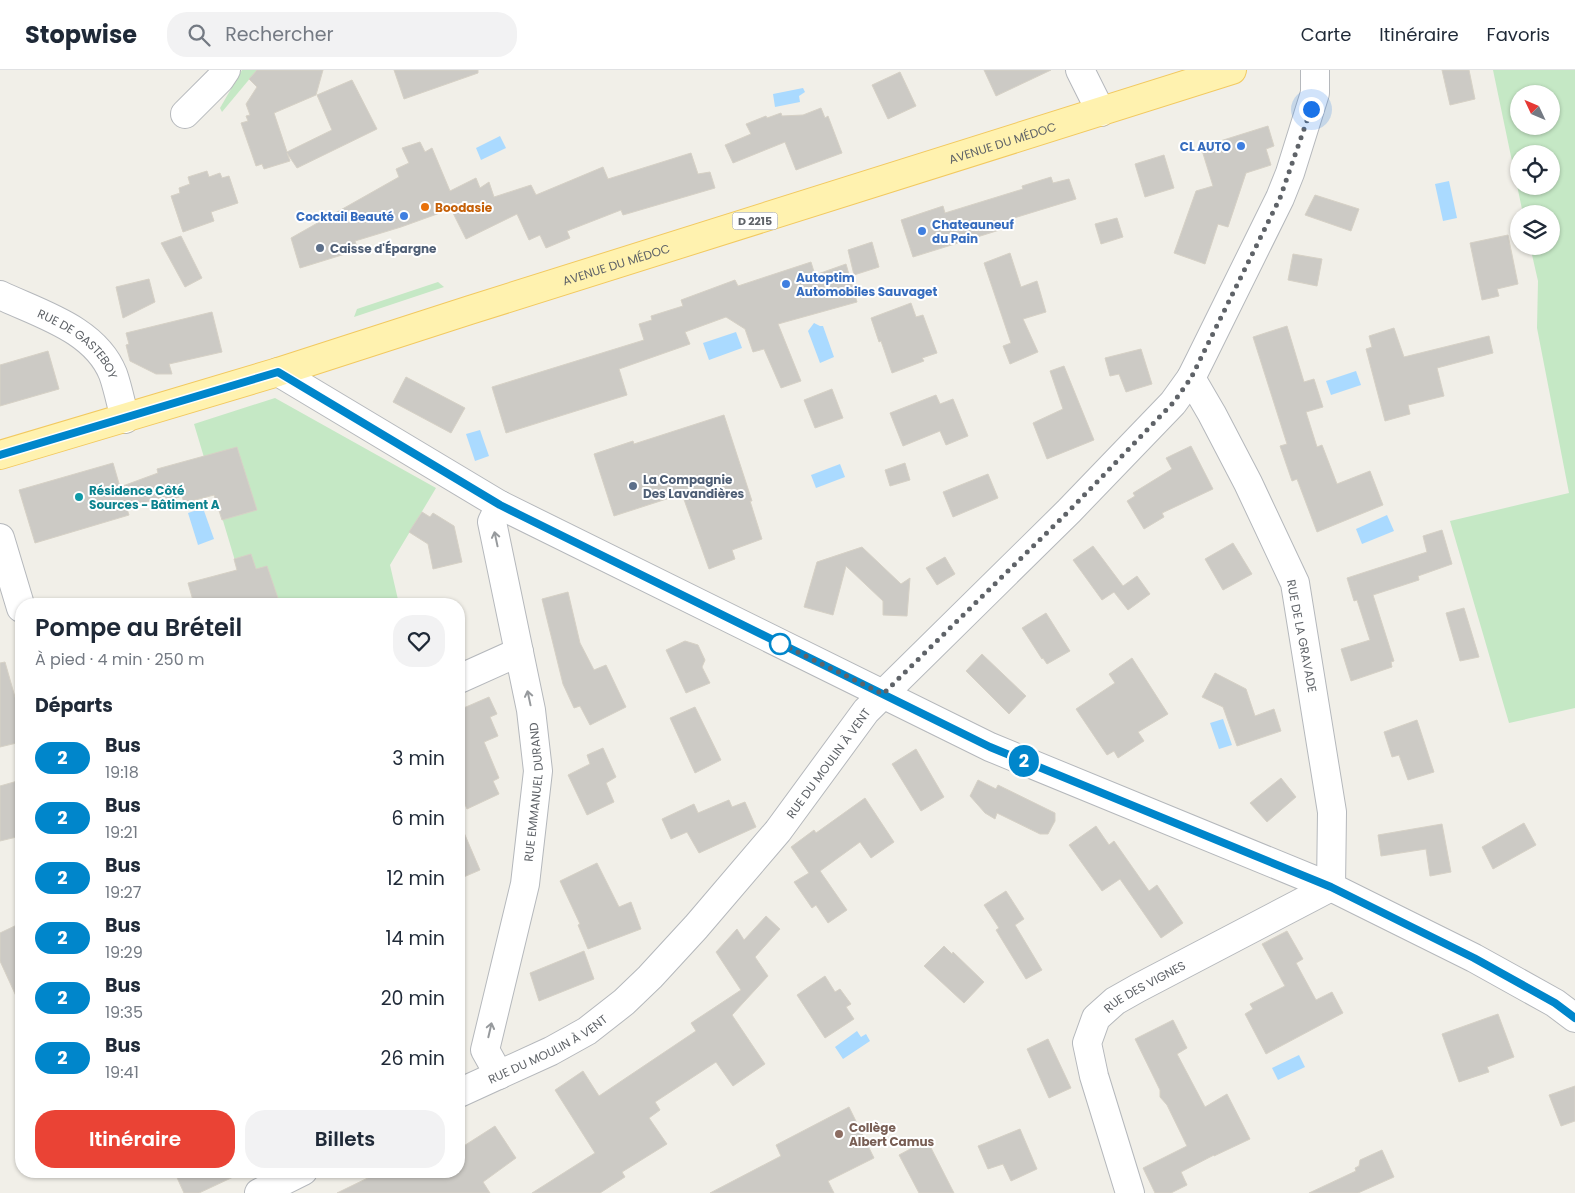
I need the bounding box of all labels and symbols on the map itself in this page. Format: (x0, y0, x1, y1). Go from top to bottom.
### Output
north arrow (1510, 85, 1560, 135)
your location (1299, 97, 1324, 122)
street label: AVENUE DU MÉDOC (946, 117, 1058, 167)
place label: CL AUTO (1180, 138, 1232, 155)
marker: CL AUTO (1235, 140, 1247, 152)
place label: Boodasie (435, 199, 493, 216)
marker: Boodasie (419, 201, 431, 213)
place label: Cocktail Beauté (296, 208, 395, 225)
marker: Cocktail Beauté (398, 210, 410, 222)
road number: D 2215 (732, 212, 778, 230)
place label: Chateauneuf du Pain (932, 216, 1014, 247)
marker: Chateauneuf du Pain (916, 225, 928, 237)
street label: AVENUE DU MÉDOC (560, 239, 672, 289)
place label: Caisse d'Épargne (330, 240, 437, 257)
marker: Caisse d'Épargne (314, 242, 326, 254)
place label: Autoptim Automobiles Sauvaget (796, 269, 937, 300)
marker: Autoptim Automobiles Sauvaget (780, 278, 792, 290)
street label: RUE DE GASTEBOY (35, 304, 122, 381)
place label: La Compagnie Des Lavandières (643, 471, 745, 502)
marker: La Compagnie Des Lavandières (627, 480, 639, 492)
place label: Résidence Côté Sources - Bâtiment A (89, 482, 220, 513)
marker: Résidence Côté Sources - Bâtiment A (73, 491, 85, 503)
one-way arrow (491, 531, 500, 547)
street label: RUE DE LA GRAVADE (1283, 578, 1321, 694)
unlabelled marker (769, 633, 791, 655)
one-way arrow (524, 690, 533, 706)
street label: RUE DU MOULIN À VENT (782, 704, 874, 822)
street label: RUE EMMANUEL DURAND (519, 722, 546, 862)
line badge: 2 (1008, 745, 1040, 777)
street label: RUE DES VIGNES (1100, 956, 1188, 1016)
street label: RUE DU MOULIN À VENT (485, 1010, 611, 1087)
one-way arrow (486, 1022, 495, 1038)
place label: Collège Albert Camus (849, 1119, 935, 1150)
marker: Collège Albert Camus (833, 1128, 845, 1140)

